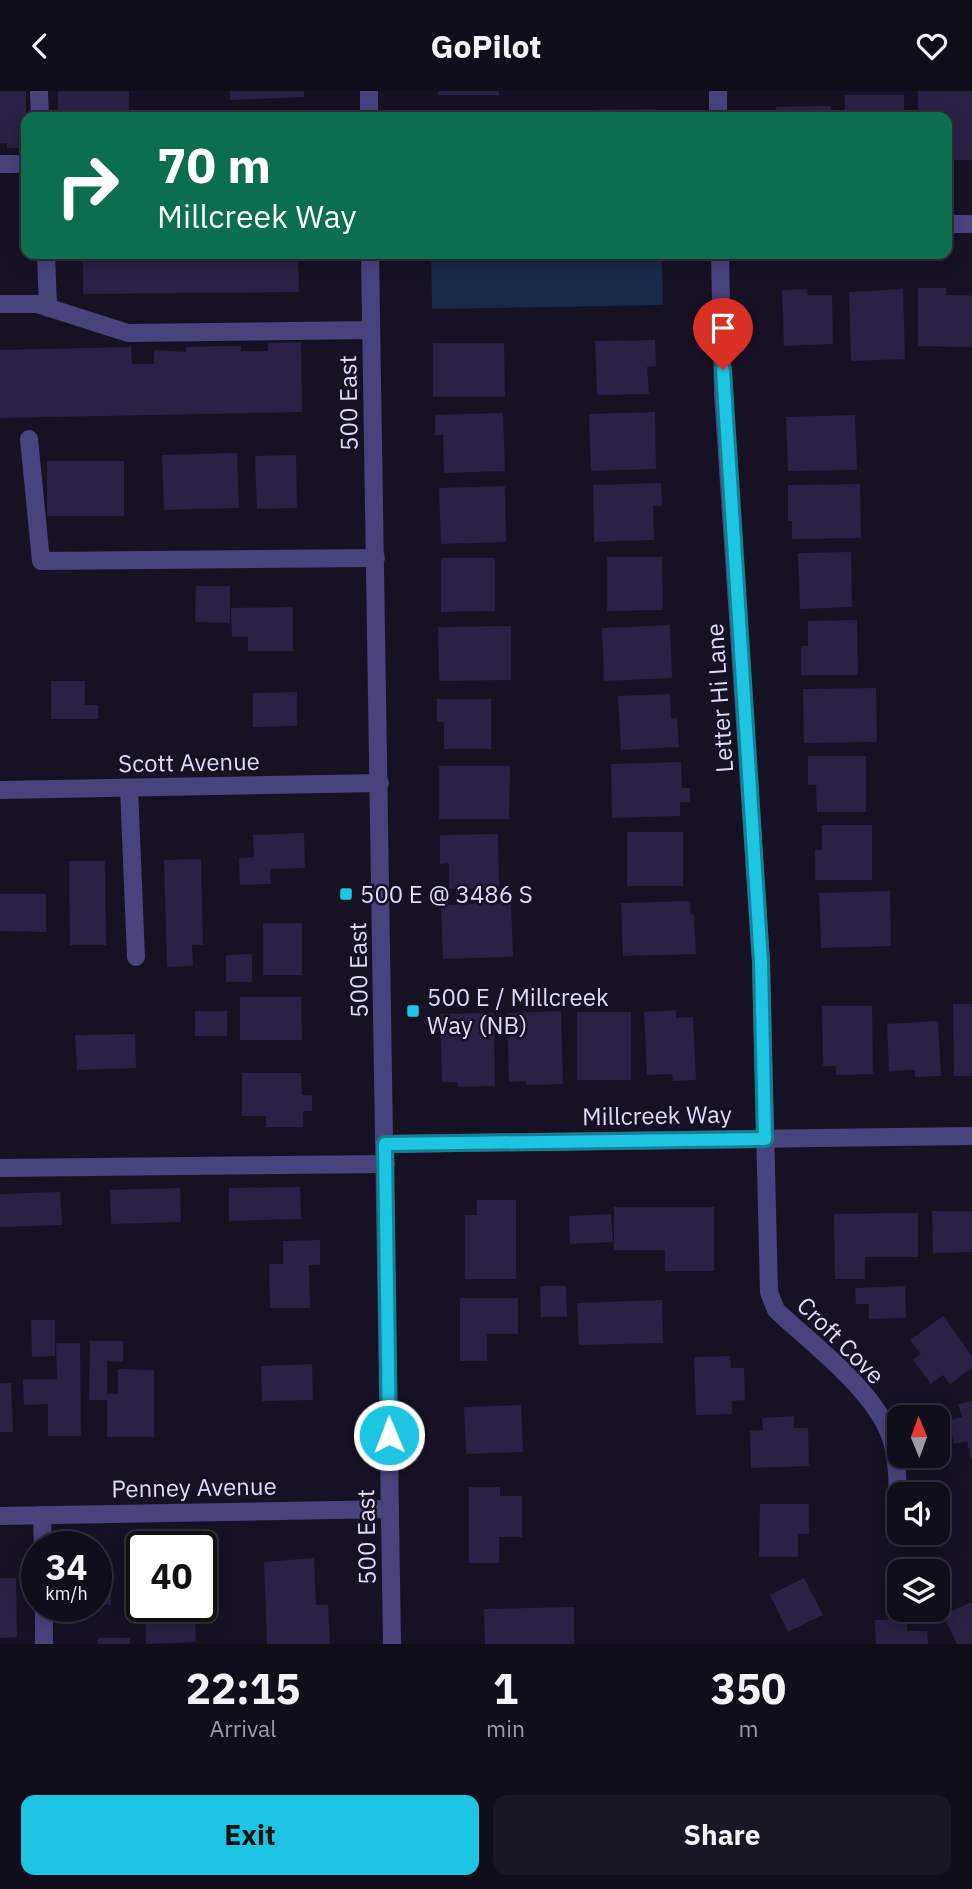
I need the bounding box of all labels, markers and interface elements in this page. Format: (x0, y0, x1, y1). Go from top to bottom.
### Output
text: GoPilot (430, 25, 542, 67)
icon: back (21, 27, 59, 65)
icon: heart (913, 27, 951, 65)
text: 70 m (157, 133, 271, 196)
icon: right (42, 140, 133, 231)
text: Millcreek Way (157, 195, 357, 237)
pin (693, 298, 753, 370)
icon: arrive (704, 309, 742, 347)
street label: 500 East (331, 355, 365, 451)
street label: Letter Hi Lane (698, 622, 740, 774)
street label: Scott Avenue (118, 745, 260, 779)
place label: 500 E @ 3486 S (360, 878, 533, 910)
marker: 500 E @ 3486 S (338, 886, 354, 902)
street label: 500 East (341, 922, 375, 1018)
place label: 500 E / Millcreek Way (NB) (427, 981, 609, 1041)
marker: 500 E / Millcreek Way (NB) (405, 1003, 421, 1019)
street label: Millcreek Way (582, 1098, 732, 1132)
street label: Croft Cove (790, 1289, 892, 1391)
position arrow (352, 1398, 426, 1472)
north arrow (887, 1405, 950, 1468)
map controls (887, 1405, 950, 1622)
street label: Penney Avenue (111, 1470, 277, 1504)
button: sound (887, 1482, 950, 1545)
street label: 500 East (349, 1489, 383, 1585)
speed limit sign: 40 (126, 1531, 217, 1622)
text: 34 (45, 1544, 88, 1590)
button: layers (887, 1559, 950, 1622)
text: km/h (45, 1582, 88, 1605)
text: 22:15 (186, 1661, 300, 1716)
text: 1 (493, 1661, 518, 1716)
text: 350 (711, 1661, 786, 1716)
text: Arrival (210, 1713, 277, 1743)
text: min (486, 1713, 525, 1743)
text: m (738, 1713, 759, 1743)
button: Exit (21, 1795, 479, 1875)
button: Share (493, 1795, 951, 1875)

